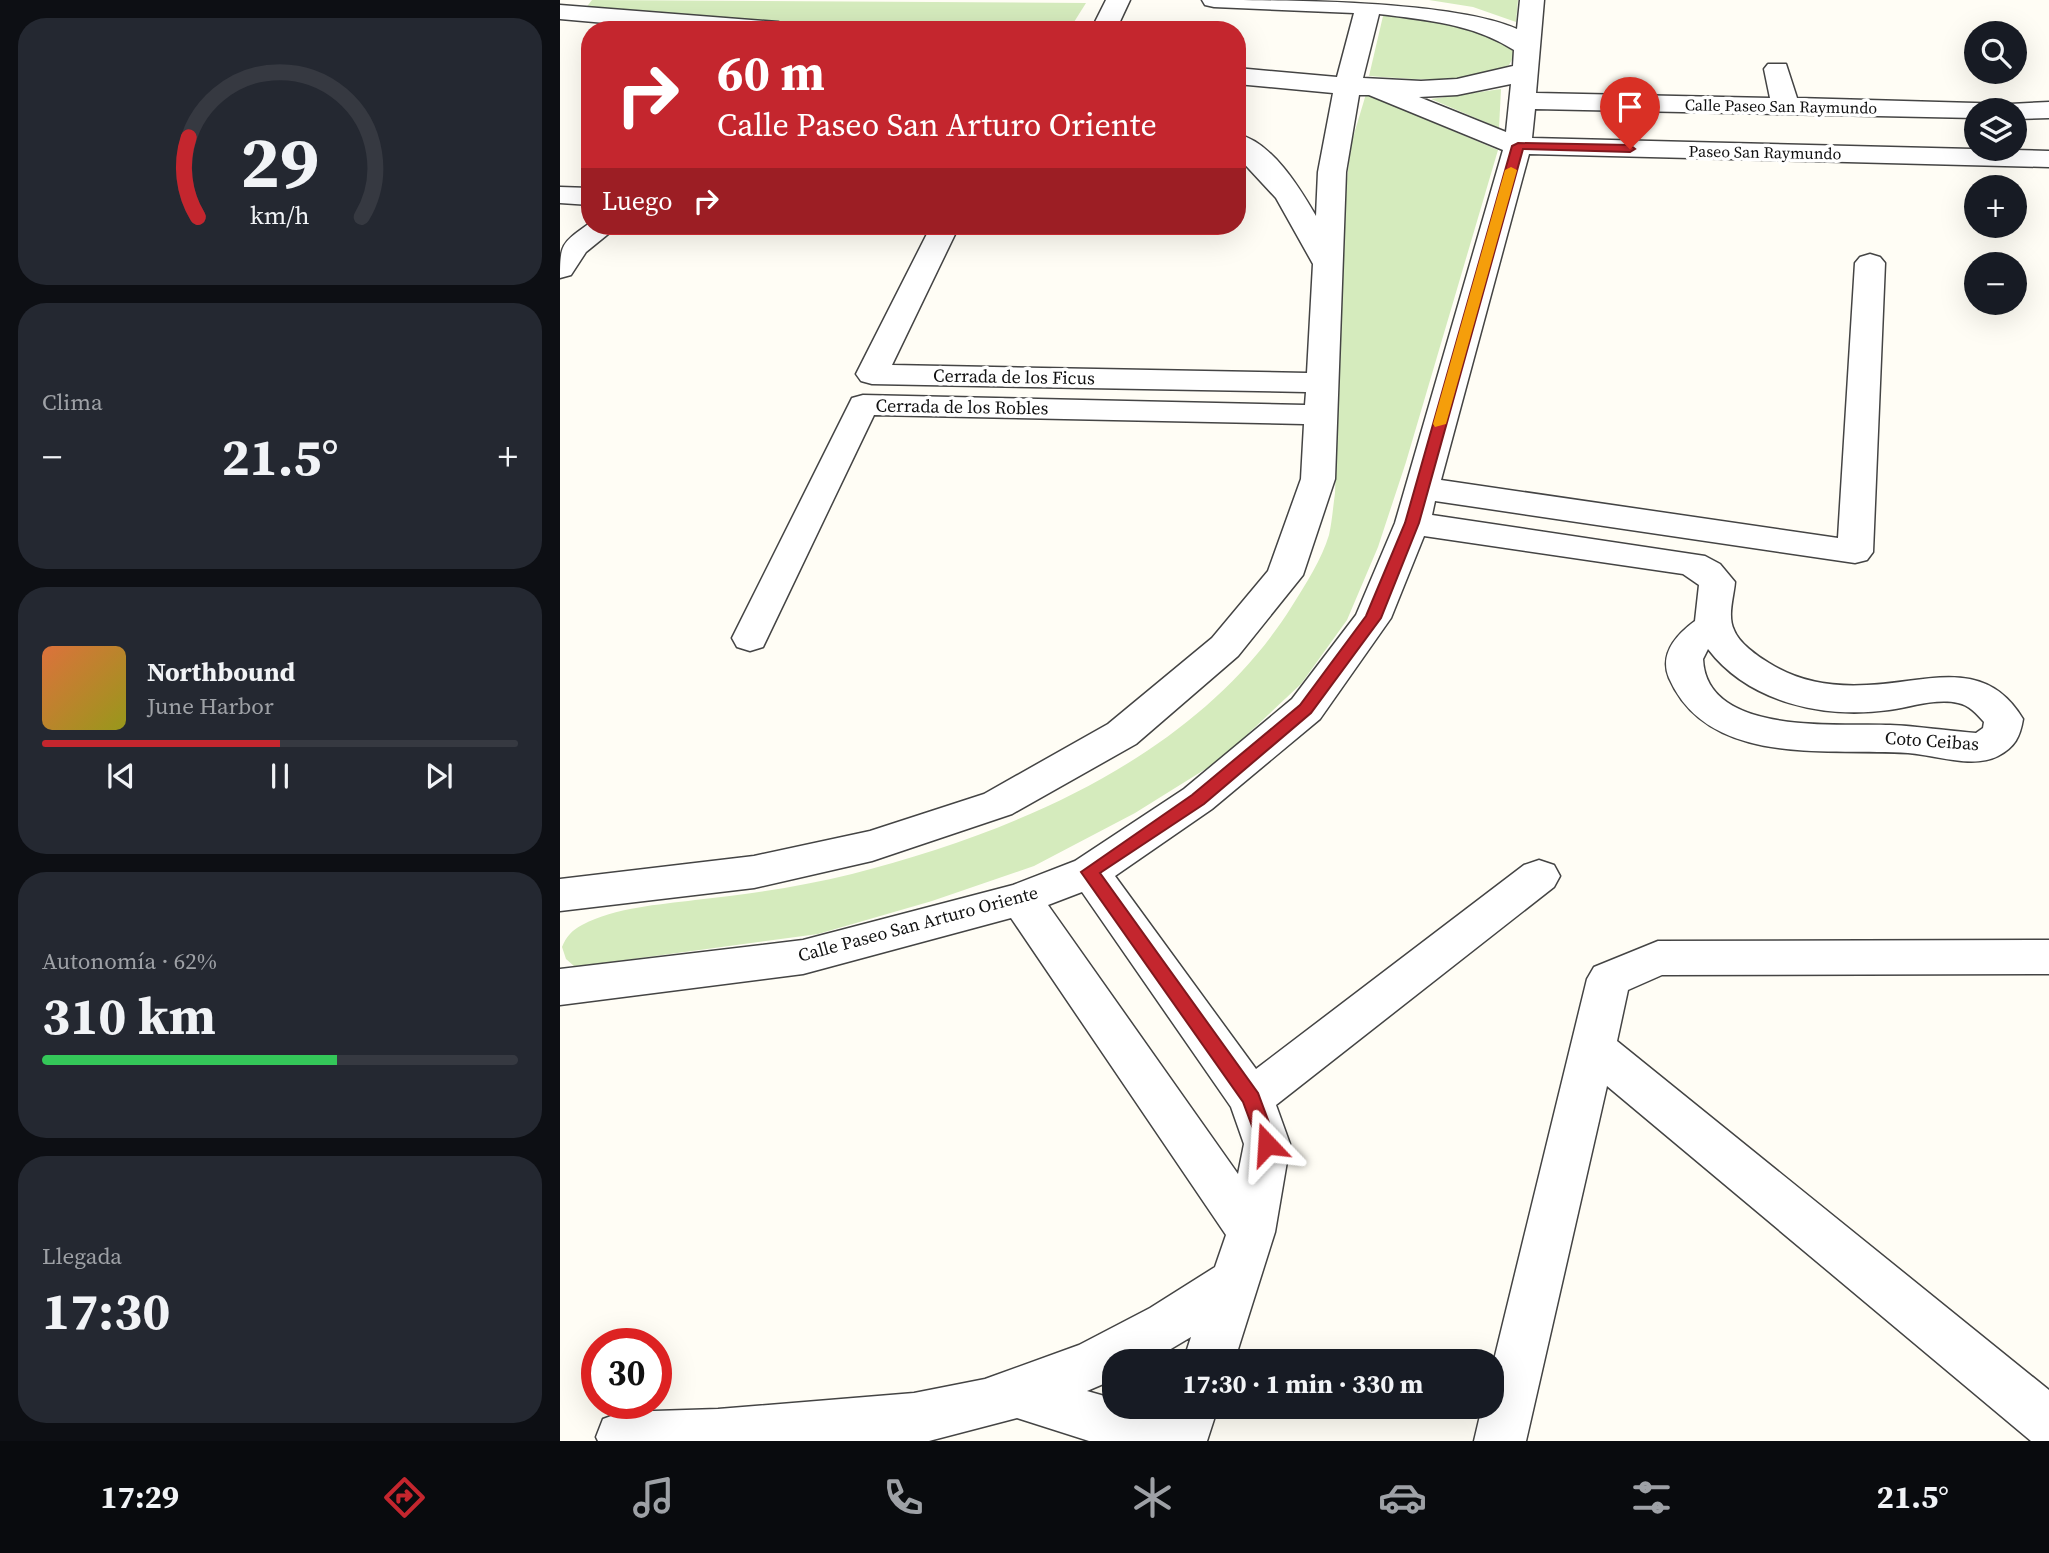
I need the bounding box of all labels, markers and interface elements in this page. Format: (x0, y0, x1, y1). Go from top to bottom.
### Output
map controls (1964, 21, 2027, 315)
button: search (1964, 21, 2027, 84)
text: 60 m (717, 39, 825, 106)
icon: right (602, 49, 693, 140)
pin (1600, 77, 1660, 149)
icon: arrive (1611, 88, 1649, 126)
street label: Calle Paseo San Raymundo (1685, 93, 1878, 119)
button: layers (1964, 98, 2027, 161)
text: Calle Paseo San Arturo Oriente (717, 103, 1157, 147)
text: 29 (241, 113, 319, 212)
street label: Paseo San Raymundo (1688, 140, 1842, 164)
button: + (1964, 175, 2027, 238)
icon: right (687, 182, 725, 220)
text: Luego (602, 183, 673, 219)
text: km/h (250, 198, 310, 232)
button: − (1964, 252, 2027, 315)
street label: Cerrada de los Ficus (933, 363, 1095, 390)
text: Clima (42, 386, 103, 418)
street label: Cerrada de los Robles (875, 392, 1049, 421)
text: 21.5° (221, 421, 339, 492)
text: − (42, 431, 62, 483)
text: + (498, 431, 518, 483)
text: Northbound (147, 654, 295, 690)
text: June Harbor (147, 690, 274, 722)
street label: Coto Ceibas (1884, 725, 1980, 756)
icon: previous (102, 757, 140, 795)
icon: pause (261, 757, 299, 795)
icon: next (420, 757, 458, 795)
street label: Calle Paseo San Arturo Oriente (795, 879, 1041, 968)
text: Autonomía · 62% (42, 945, 217, 977)
text: 310 km (42, 980, 216, 1051)
position arrow (1230, 1107, 1304, 1181)
text: Llegada (42, 1240, 122, 1272)
text: 17:30 (42, 1275, 170, 1346)
speed limit sign: 30 (581, 1328, 672, 1419)
text: 17:30 · 1 min · 330 m (1183, 1366, 1423, 1402)
icon: directions (380, 1473, 429, 1522)
icon: music (629, 1473, 678, 1522)
icon: phone (879, 1473, 928, 1522)
icon: climate (1128, 1473, 1177, 1522)
icon: car (1378, 1473, 1427, 1522)
icon: filters (1627, 1473, 1676, 1522)
text: 17:29 (100, 1475, 179, 1519)
text: 21.5° (1877, 1475, 1949, 1519)

